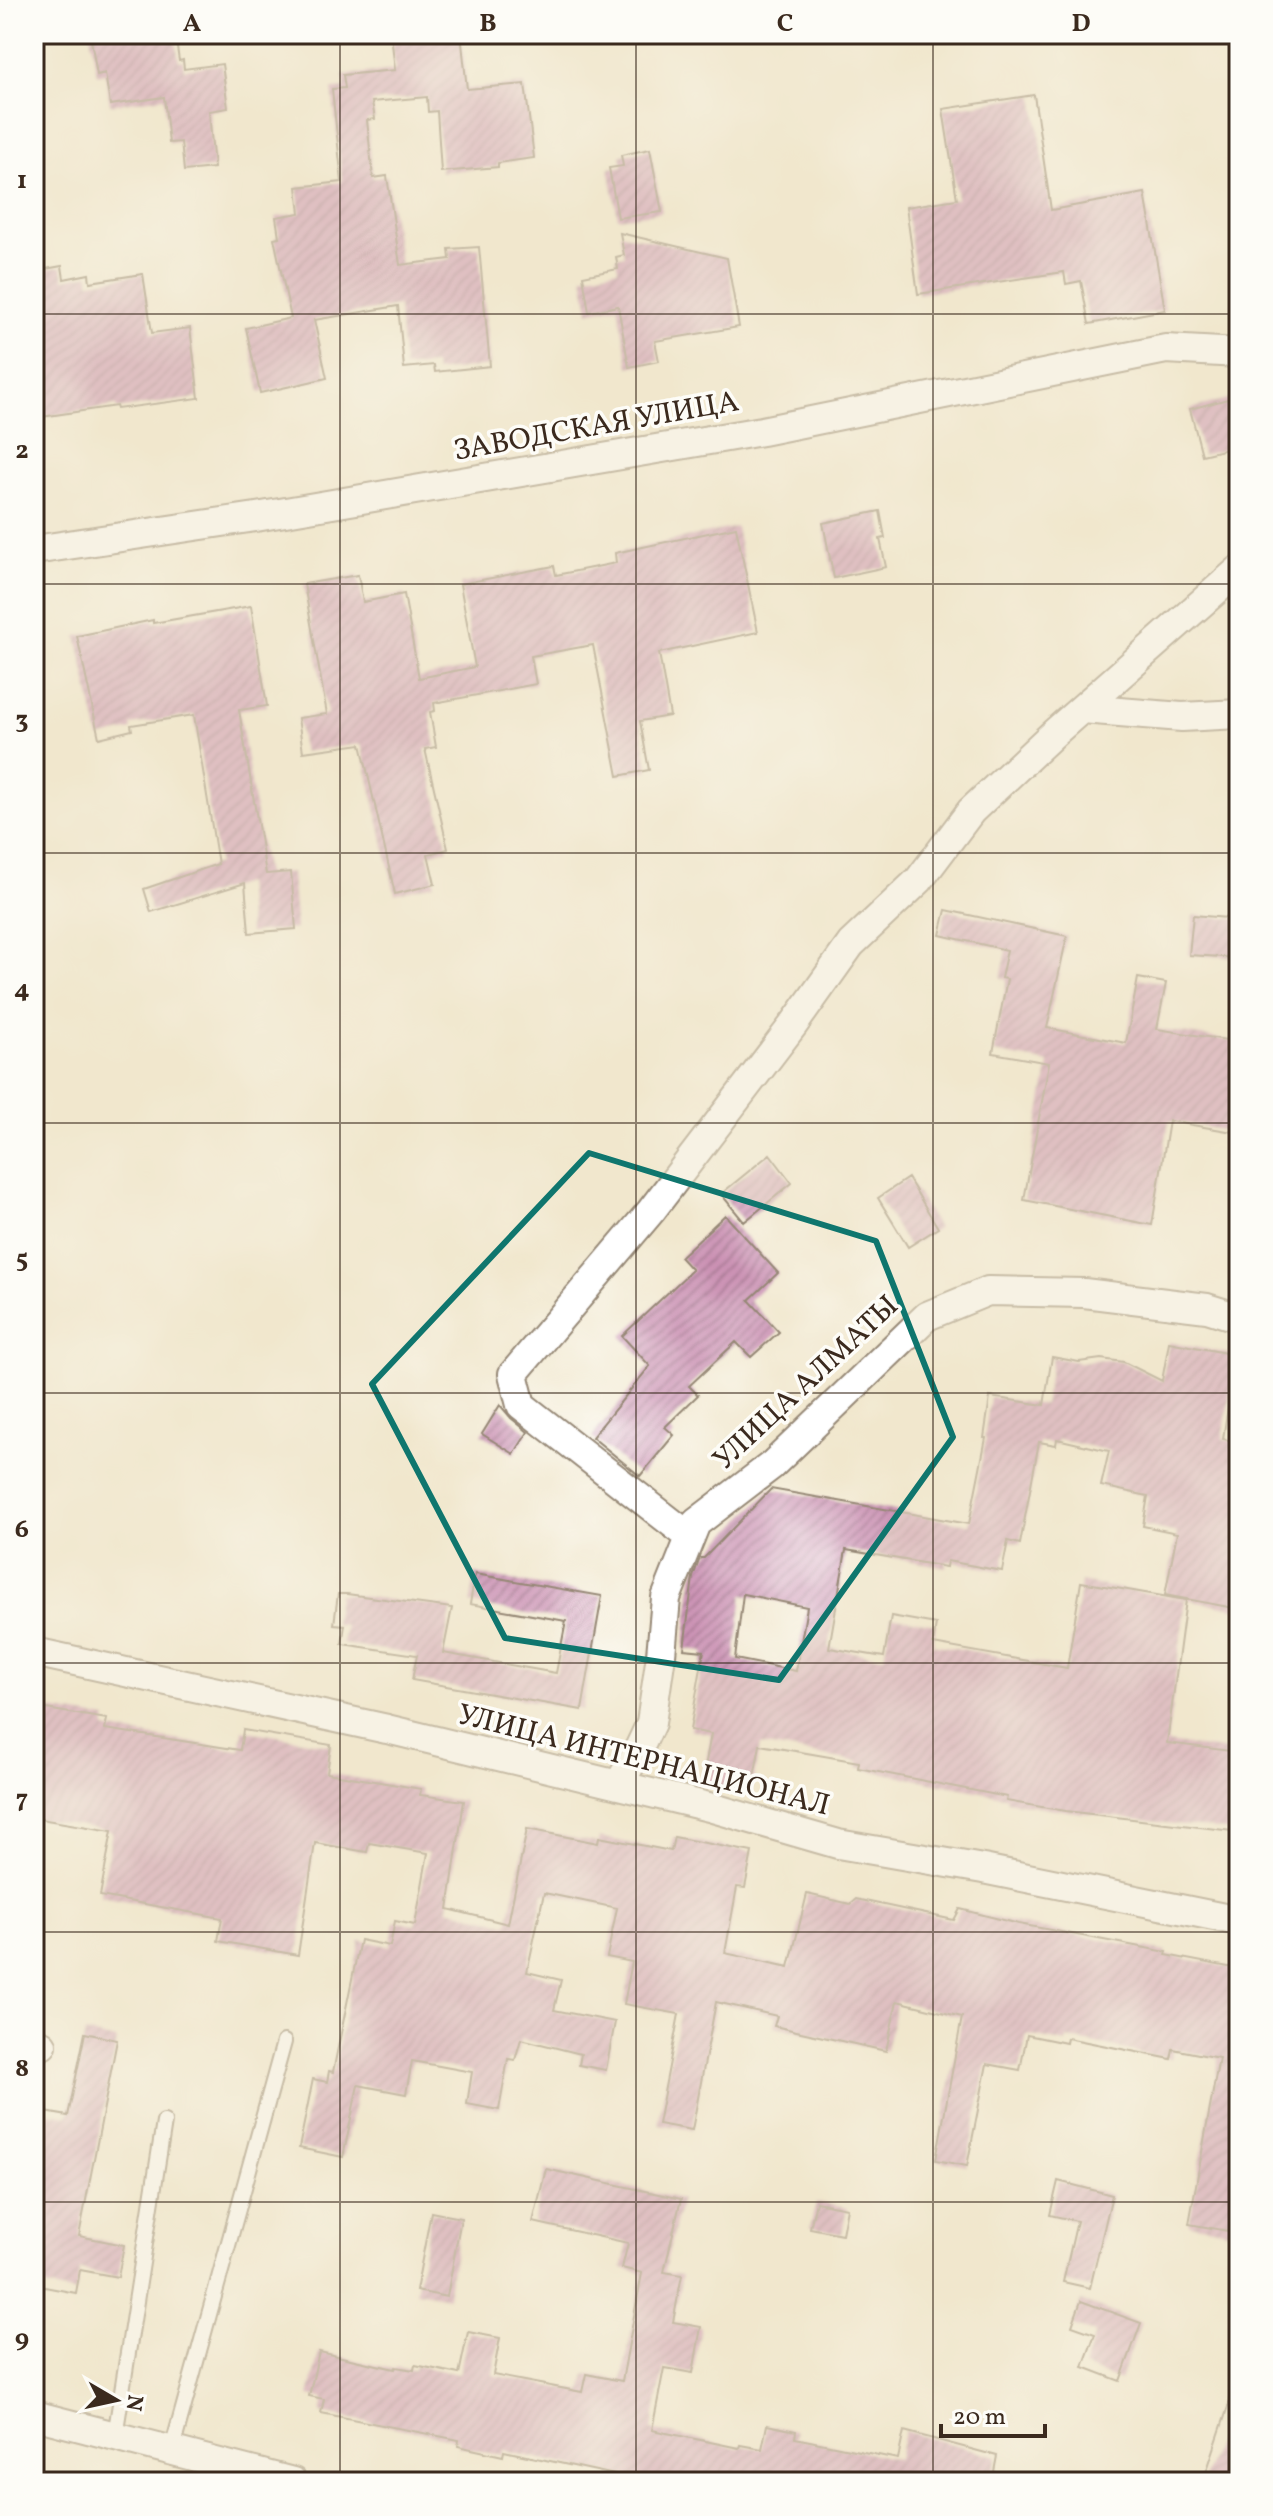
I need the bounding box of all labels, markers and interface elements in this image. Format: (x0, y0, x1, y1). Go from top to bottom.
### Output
text: A (183, 6, 202, 42)
text: B (479, 6, 497, 42)
text: C (777, 6, 793, 42)
text: D (1071, 6, 1091, 42)
text: 1 (17, 163, 27, 199)
street label: ЗАВОДСКАЯ УЛИЦА (450, 381, 742, 473)
text: 2 (15, 433, 29, 469)
text: 3 (15, 703, 29, 739)
text: 4 (14, 972, 30, 1008)
text: 5 (16, 1242, 28, 1278)
street label: УЛИЦА АЛМАТЫ (704, 1286, 909, 1481)
text: 6 (15, 1512, 29, 1548)
street label: УЛИЦА ИНТЕРНАЦИОНАЛ (453, 1694, 834, 1828)
text: 7 (16, 1782, 28, 1818)
text: 8 (15, 2051, 29, 2087)
text: 9 (15, 2321, 29, 2357)
north arrow (76, 2360, 156, 2440)
scale bar (941, 2388, 1045, 2438)
text: N (117, 2392, 150, 2413)
text: 20 m (953, 2401, 1006, 2435)

